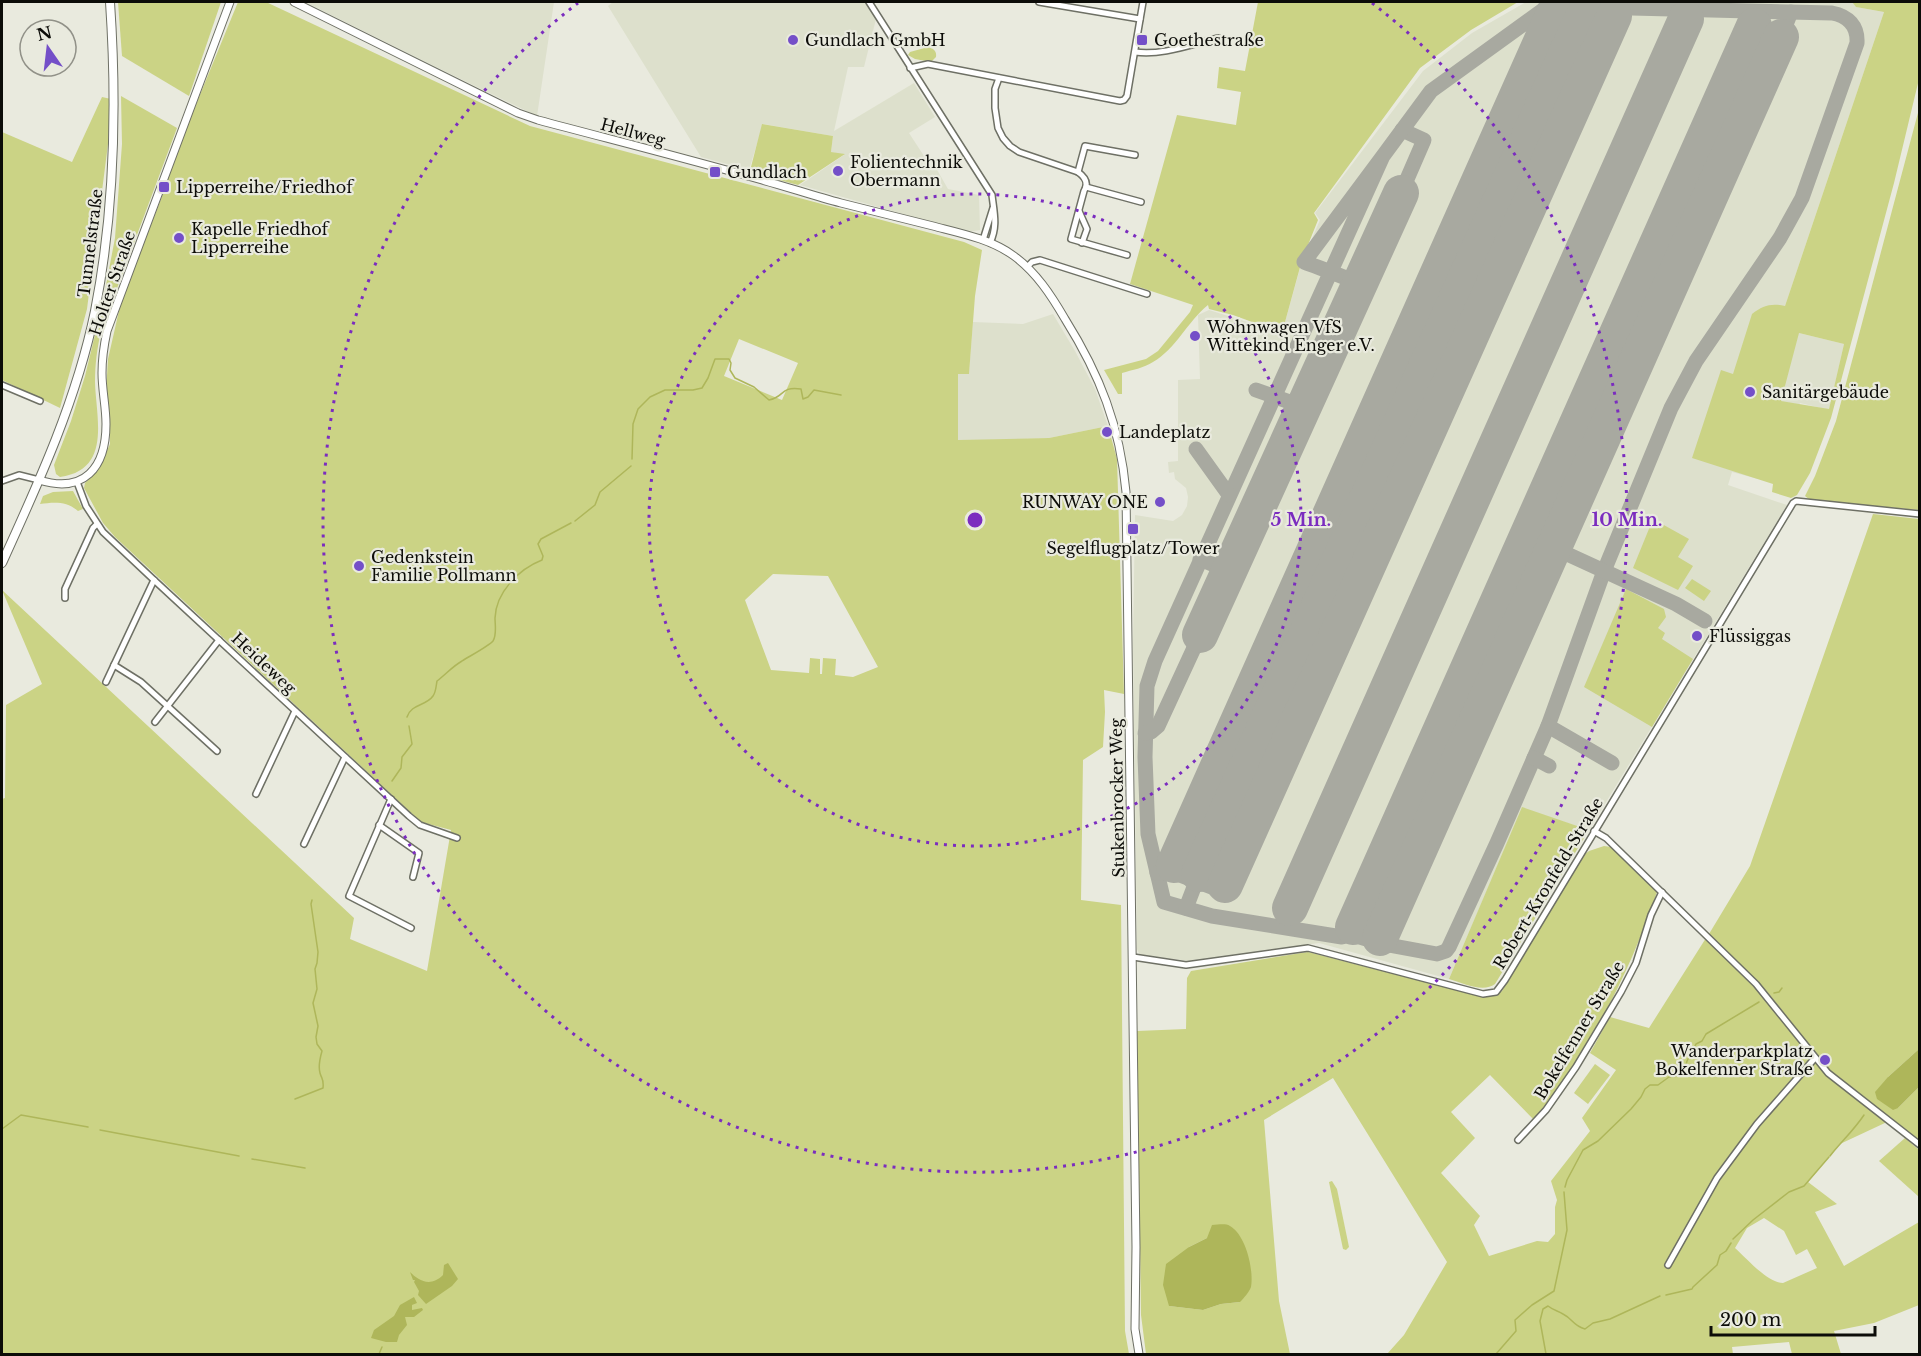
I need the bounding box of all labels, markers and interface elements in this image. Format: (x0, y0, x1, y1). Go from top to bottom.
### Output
north arrow (18, 18, 78, 78)
text: N (35, 22, 54, 45)
place label: Gundlach GmbH (805, 30, 946, 50)
place label: Goethestraße (1154, 30, 1264, 50)
marker: Gundlach GmbH (786, 33, 800, 47)
marker: Goethestraße (1135, 33, 1149, 47)
street label: Hellweg (599, 114, 668, 150)
place label: Folientechnik Obermann (850, 152, 963, 190)
place label: Gundlach (727, 162, 807, 182)
marker: Folientechnik Obermann (831, 164, 845, 178)
marker: Gundlach (708, 165, 722, 179)
place label: Lipperreihe/Friedhof (176, 177, 355, 197)
marker: Lipperreihe/Friedhof (157, 180, 171, 194)
street label: Tunnelstraße (73, 188, 107, 298)
place label: Kapelle Friedhof Lipperreihe (191, 219, 331, 257)
street label: Holter Straße (85, 228, 139, 338)
marker: Kapelle Friedhof Lipperreihe (172, 231, 186, 245)
place label: Wohnwagen VfS Wittekind Enger e.V. (1206, 317, 1375, 355)
marker: Wohnwagen VfS Wittekind Enger e.V. (1188, 329, 1202, 343)
place label: Sanitärgebäude (1762, 382, 1889, 402)
marker: Sanitärgebäude (1743, 385, 1757, 399)
place label: Landeplatz (1119, 422, 1210, 442)
marker: Landeplatz (1100, 425, 1114, 439)
place label: RUNWAY ONE (1022, 492, 1148, 512)
marker: RUNWAY ONE (1153, 495, 1167, 509)
text: 5 Min. (1271, 509, 1331, 531)
text: 10 Min. (1591, 509, 1663, 531)
centre of rings (965, 510, 985, 530)
marker: Segelflugplatz/Tower (1126, 522, 1140, 536)
place label: Segelflugplatz/Tower (1046, 538, 1220, 558)
place label: Gedenkstein Familie Pollmann (371, 547, 517, 585)
marker: Gedenkstein Familie Pollmann (352, 559, 366, 573)
place label: Flüssiggas (1709, 626, 1791, 646)
street label: Heideweg (228, 628, 301, 698)
marker: Flüssiggas (1690, 629, 1704, 643)
street label: Stukenbrocker Weg (1106, 718, 1128, 878)
street label: Robert-Kronfeld-Straße (1489, 794, 1607, 972)
street label: Bokelfenner Straße (1530, 957, 1628, 1103)
place label: Wanderparkplatz Bokelfenner Straße (1655, 1041, 1813, 1079)
marker: Wanderparkplatz Bokelfenner Straße (1818, 1053, 1832, 1067)
scale bar (1711, 1299, 1874, 1337)
text: 200 m (1720, 1309, 1781, 1331)

